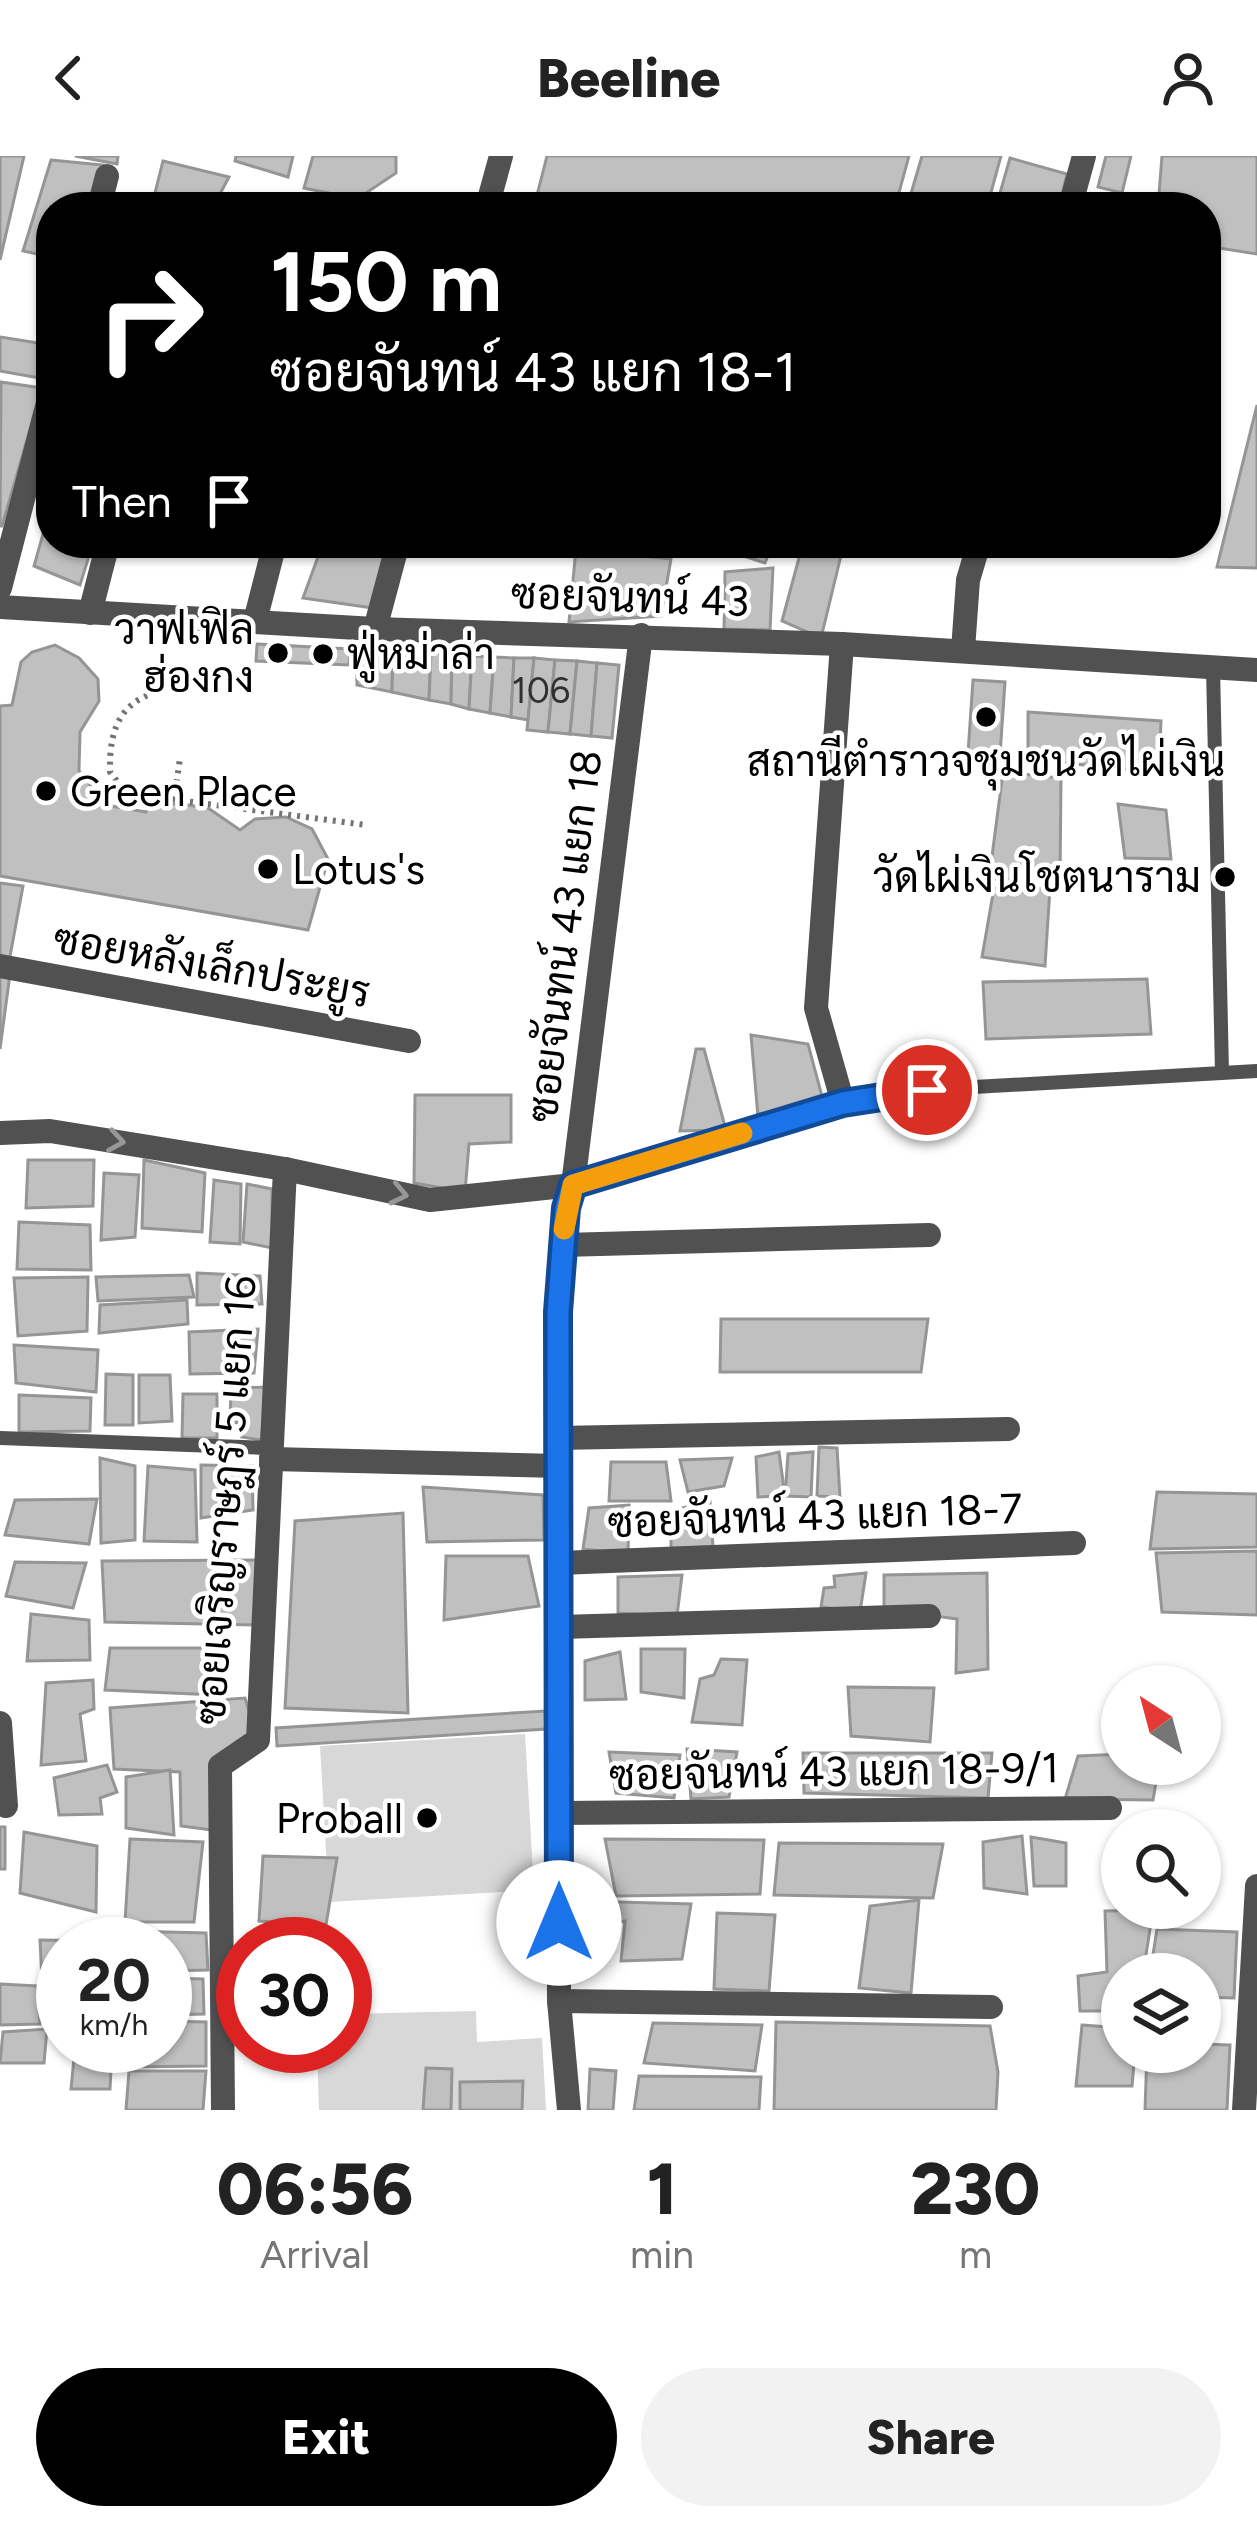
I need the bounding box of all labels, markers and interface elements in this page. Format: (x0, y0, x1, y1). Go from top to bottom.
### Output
icon: back (36, 45, 102, 111)
icon: person (1155, 45, 1221, 111)
text: Beeline (537, 46, 720, 111)
text: 150 m (270, 231, 502, 332)
icon: right (72, 240, 228, 396)
text: ซอยจันทน์ 43 แยก 18-1 (270, 340, 797, 405)
icon: arrive (196, 468, 262, 534)
text: Then (72, 474, 172, 528)
street label: ซอยจันทน์ 43 (510, 567, 750, 627)
place label: วาฟเฟิล ฮ่องกง (114, 604, 254, 703)
place label: ฟู่หม่าล่า (347, 629, 495, 683)
marker: วาฟเฟิล ฮ่องกง (265, 640, 291, 666)
marker: ฟู่หม่าล่า (310, 641, 336, 667)
house number: 106 (512, 669, 570, 712)
marker: สถานีตำราวจชุมชนวัดไผ่เงิน (973, 704, 999, 730)
place label: สถานีตำราวจชุมชนวัดไผ่เงิน (747, 734, 1225, 791)
street label: ซอยจันทน์ 43 แยก 18 (515, 747, 613, 1125)
place label: Green Place (70, 766, 296, 817)
marker: Green Place (33, 778, 59, 804)
place label: Lotus's (292, 844, 425, 895)
place label: วัดไผ่เงินโชตนาราม (873, 850, 1201, 903)
marker: Lotus's (255, 856, 281, 882)
marker: วัดไผ่เงินโชตนาราม (1212, 864, 1238, 890)
street label: ซอยหลังเล็กประยูร (49, 909, 375, 1021)
pin (876, 1039, 978, 1141)
icon: arrive (894, 1057, 960, 1123)
one-way arrow (106, 1128, 126, 1153)
one-way arrow (389, 1180, 409, 1205)
street label: ซอยเจริญราษฎร์ 5 แยก 16 (183, 1274, 269, 1727)
street label: ซอยจันทน์ 43 แยก 18-7 (607, 1482, 1023, 1548)
north arrow (1101, 1665, 1221, 1785)
map controls (1101, 1665, 1221, 2073)
street label: ซอยจันทน์ 43 แยก 18-9/1 (609, 1741, 1059, 1801)
place label: Proball (276, 1793, 403, 1844)
marker: Proball (414, 1805, 440, 1831)
button: search (1101, 1809, 1221, 1929)
position arrow (496, 1860, 622, 1986)
speed limit sign: 30 (216, 1917, 372, 2073)
text: 20 (77, 1944, 151, 2016)
button: layers (1101, 1953, 1221, 2073)
text: km/h (80, 2006, 148, 2043)
text: 06:56 (217, 2146, 413, 2232)
text: 1 (647, 2146, 677, 2232)
text: 230 (911, 2146, 1040, 2232)
text: Arrival (260, 2231, 370, 2278)
text: min (630, 2231, 694, 2278)
text: m (959, 2231, 992, 2278)
button: Exit (36, 2368, 617, 2506)
button: Share (641, 2368, 1221, 2506)

